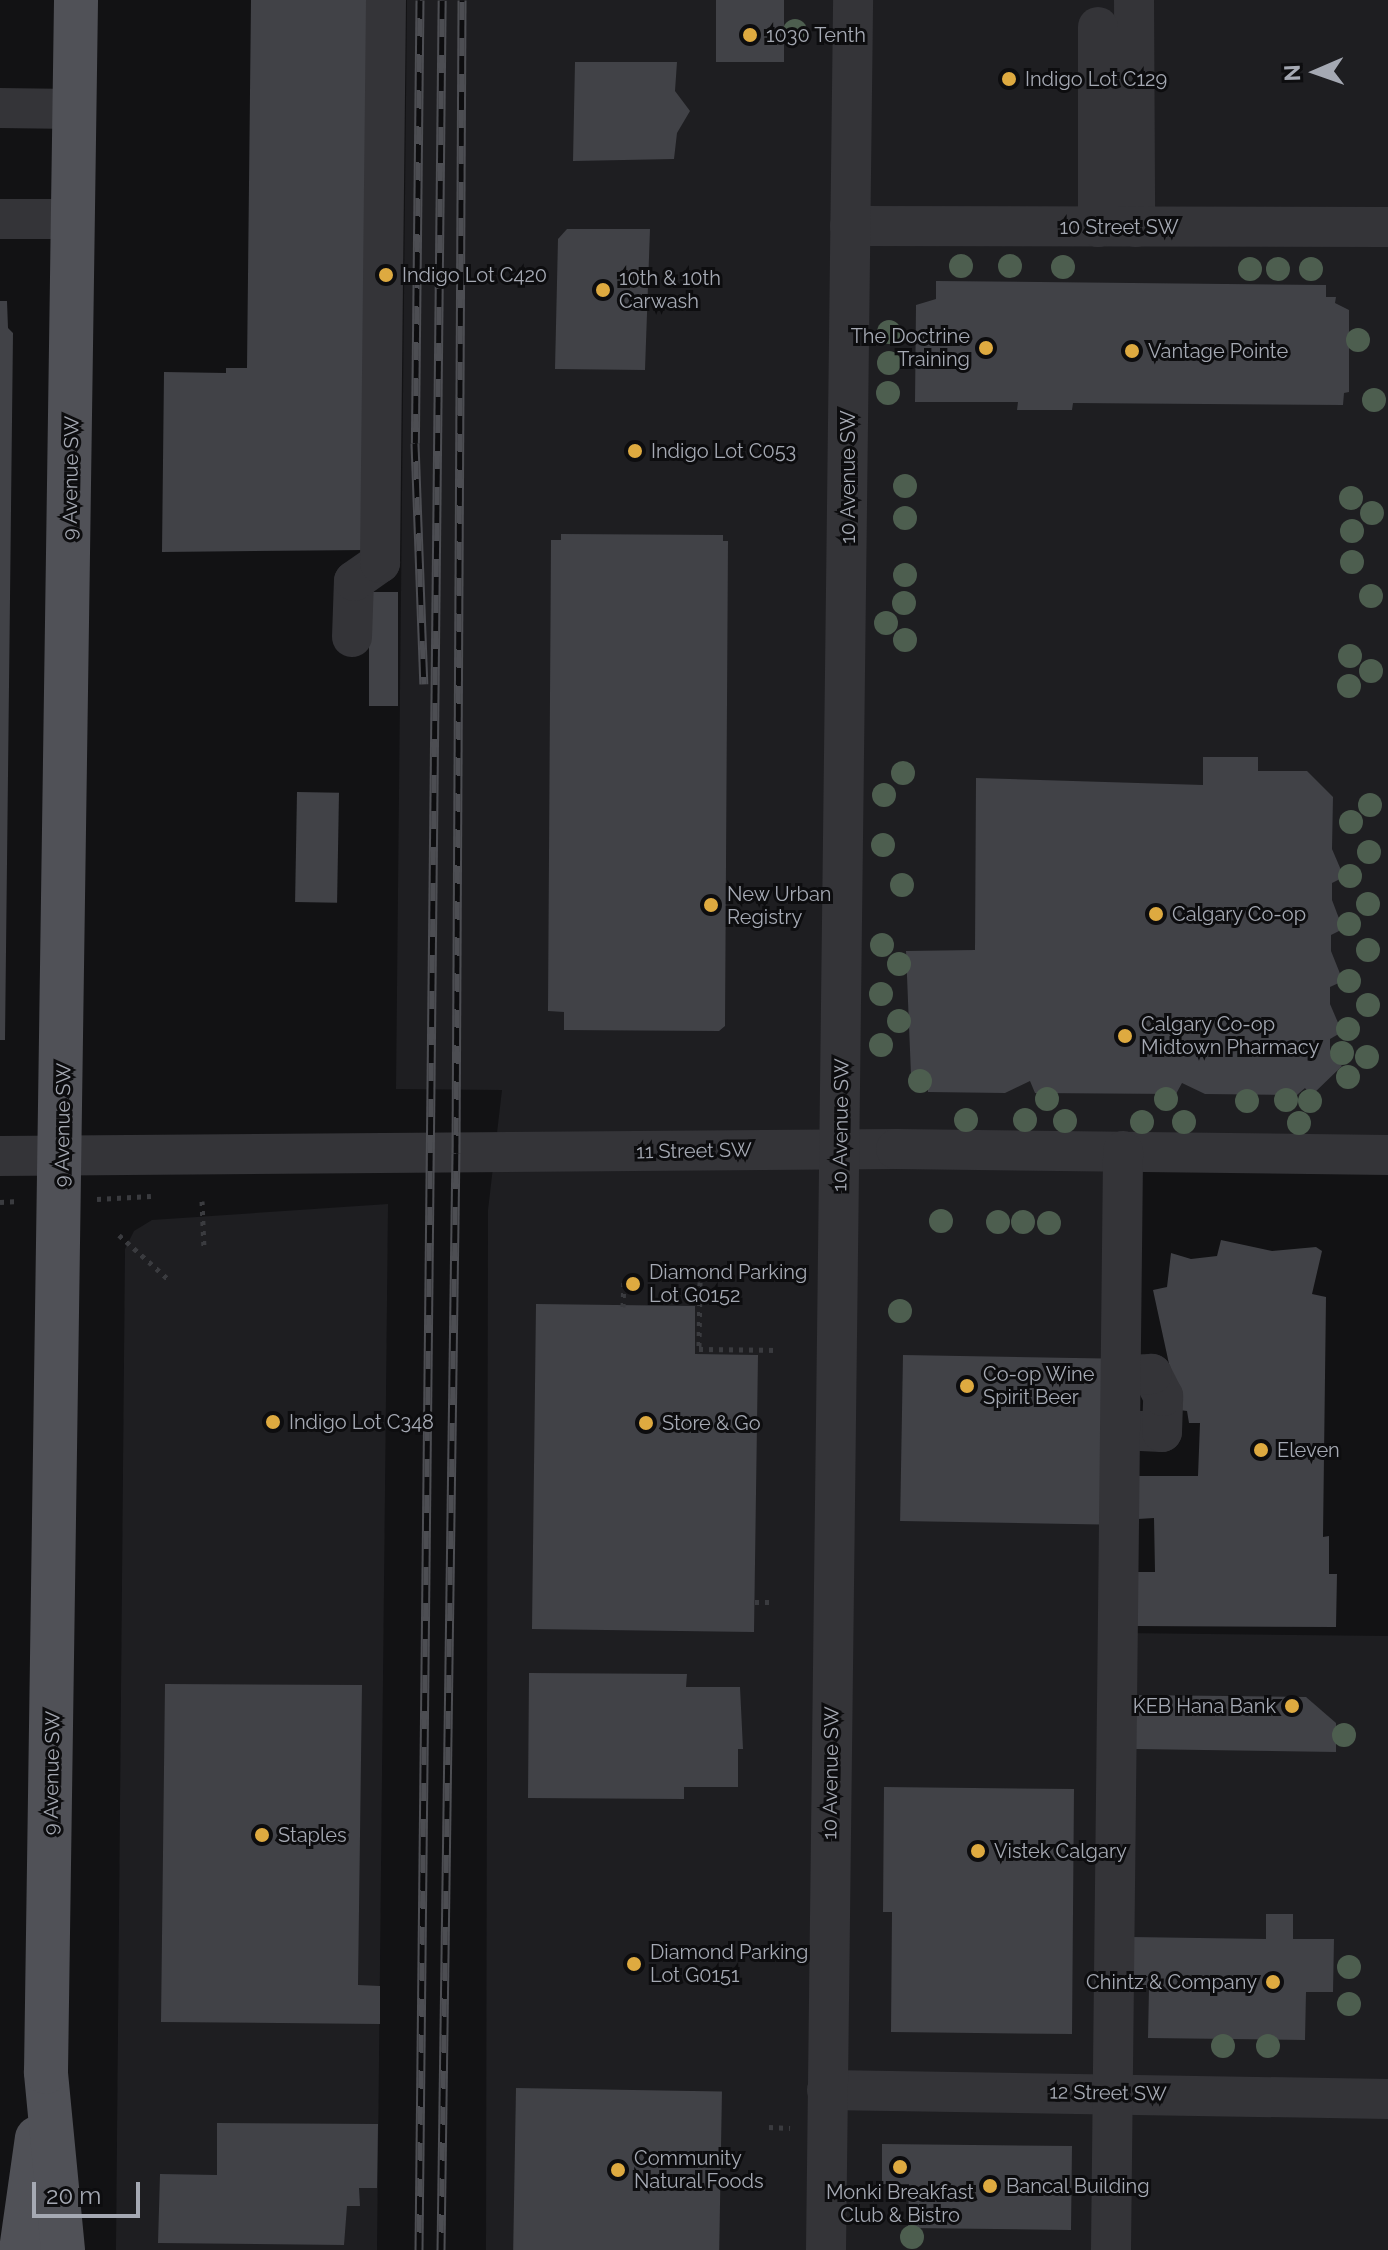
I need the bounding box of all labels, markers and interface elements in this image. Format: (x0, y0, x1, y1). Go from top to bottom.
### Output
place label: 1030 Tenth (766, 23, 866, 47)
marker: 1030 Tenth (741, 26, 759, 44)
north arrow (1276, 32, 1356, 112)
text: N (1279, 64, 1305, 82)
place label: Indigo Lot C129 (1025, 67, 1167, 91)
marker: Indigo Lot C129 (1000, 70, 1018, 88)
street label: 10 Street SW (1059, 215, 1179, 239)
place label: Indigo Lot C420 (402, 263, 547, 287)
marker: Indigo Lot C420 (377, 266, 395, 284)
place label: 10th & 10th Carwash (619, 266, 721, 313)
marker: 10th & 10th Carwash (594, 281, 612, 299)
place label: The Doctrine Training (851, 324, 970, 371)
marker: The Doctrine Training (977, 339, 995, 357)
place label: Vantage Pointe (1148, 339, 1288, 363)
marker: Vantage Pointe (1123, 342, 1141, 360)
street label: 10 Avenue SW (836, 410, 860, 544)
street label: 9 Avenue SW (58, 415, 84, 541)
place label: Indigo Lot C053 (651, 439, 796, 463)
marker: Indigo Lot C053 (626, 442, 644, 460)
place label: New Urban Registry (727, 882, 832, 929)
marker: New Urban Registry (702, 896, 720, 914)
place label: Calgary Co-op (1172, 902, 1307, 926)
marker: Calgary Co-op (1147, 905, 1165, 923)
place label: Calgary Co-op Midtown Pharmacy (1141, 1012, 1319, 1059)
marker: Calgary Co-op Midtown Pharmacy (1116, 1027, 1134, 1045)
street label: 10 Avenue SW (828, 1058, 854, 1192)
street label: 9 Avenue SW (50, 1062, 76, 1188)
street label: 11 Street SW (636, 1138, 752, 1164)
place label: Diamond Parking Lot G0152 (649, 1260, 807, 1307)
marker: Diamond Parking Lot G0152 (624, 1275, 642, 1293)
place label: Co-op Wine Spirit Beer (983, 1362, 1095, 1409)
marker: Co-op Wine Spirit Beer (958, 1377, 976, 1395)
place label: Indigo Lot C348 (289, 1410, 434, 1434)
place label: Store & Go (662, 1411, 761, 1435)
marker: Indigo Lot C348 (264, 1413, 282, 1431)
marker: Store & Go (637, 1414, 655, 1432)
place label: Eleven (1277, 1438, 1340, 1462)
marker: Eleven (1252, 1441, 1270, 1459)
place label: KEB Hana Bank (1133, 1694, 1276, 1718)
marker: KEB Hana Bank (1283, 1697, 1301, 1715)
street label: 10 Avenue SW (818, 1706, 844, 1840)
street label: 9 Avenue SW (39, 1710, 65, 1836)
place label: Staples (278, 1823, 347, 1847)
marker: Staples (253, 1826, 271, 1844)
place label: Vistek Calgary (994, 1839, 1127, 1863)
marker: Vistek Calgary (969, 1842, 987, 1860)
place label: Diamond Parking Lot G0151 (650, 1940, 808, 1987)
marker: Diamond Parking Lot G0151 (625, 1955, 643, 1973)
place label: Chintz & Company (1086, 1970, 1257, 1994)
marker: Chintz & Company (1264, 1973, 1282, 1991)
street label: 12 Street SW (1049, 2080, 1167, 2106)
place label: Community Natural Foods (634, 2146, 764, 2193)
marker: Monki Breakfast Club & Bistro (891, 2158, 909, 2176)
marker: Community Natural Foods (609, 2161, 627, 2179)
scale bar (36, 2166, 144, 2216)
place label: Bancal Building (1006, 2174, 1150, 2198)
marker: Bancal Building (981, 2177, 999, 2195)
place label: Monki Breakfast Club & Bistro (826, 2180, 974, 2227)
text: 20 m (46, 2181, 101, 2210)

